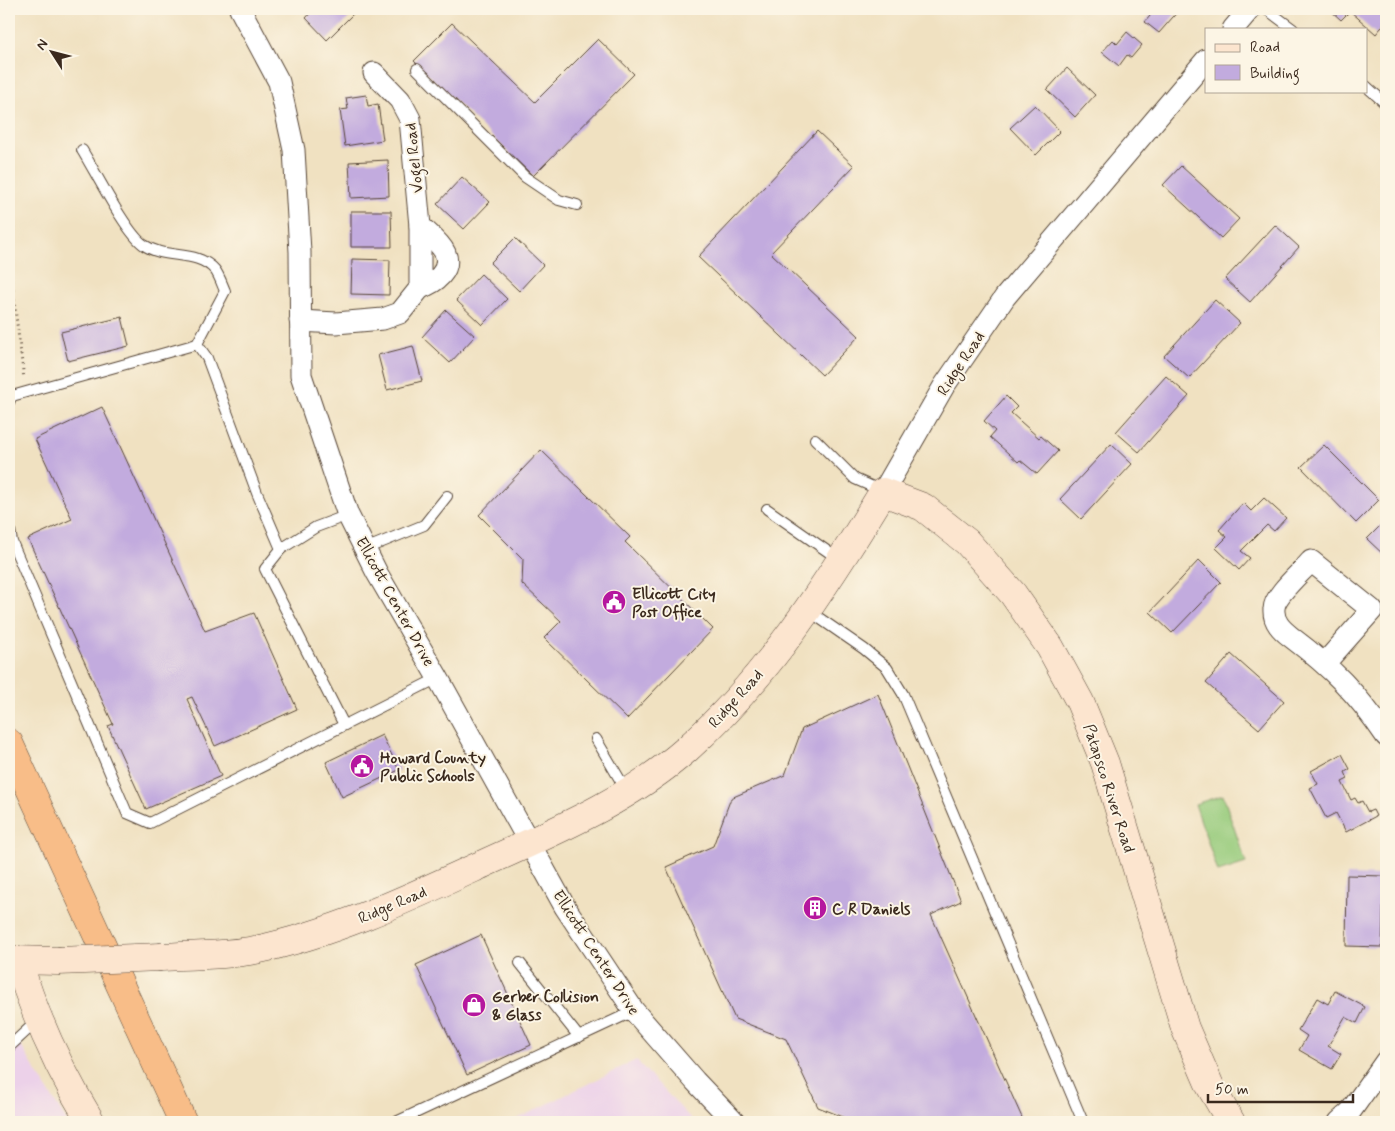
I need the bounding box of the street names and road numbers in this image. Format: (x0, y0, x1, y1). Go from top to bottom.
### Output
street label: Vogel Road (400, 122, 430, 194)
street label: Ridge Road (933, 328, 991, 401)
street label: Ellicott Center Drive (350, 533, 439, 670)
street label: Ridge Road (704, 665, 769, 734)
street label: Patapsco River Road (1078, 721, 1139, 856)
street label: Ridge Road (355, 882, 430, 930)
street label: Ellicott Center Drive (547, 886, 644, 1019)

